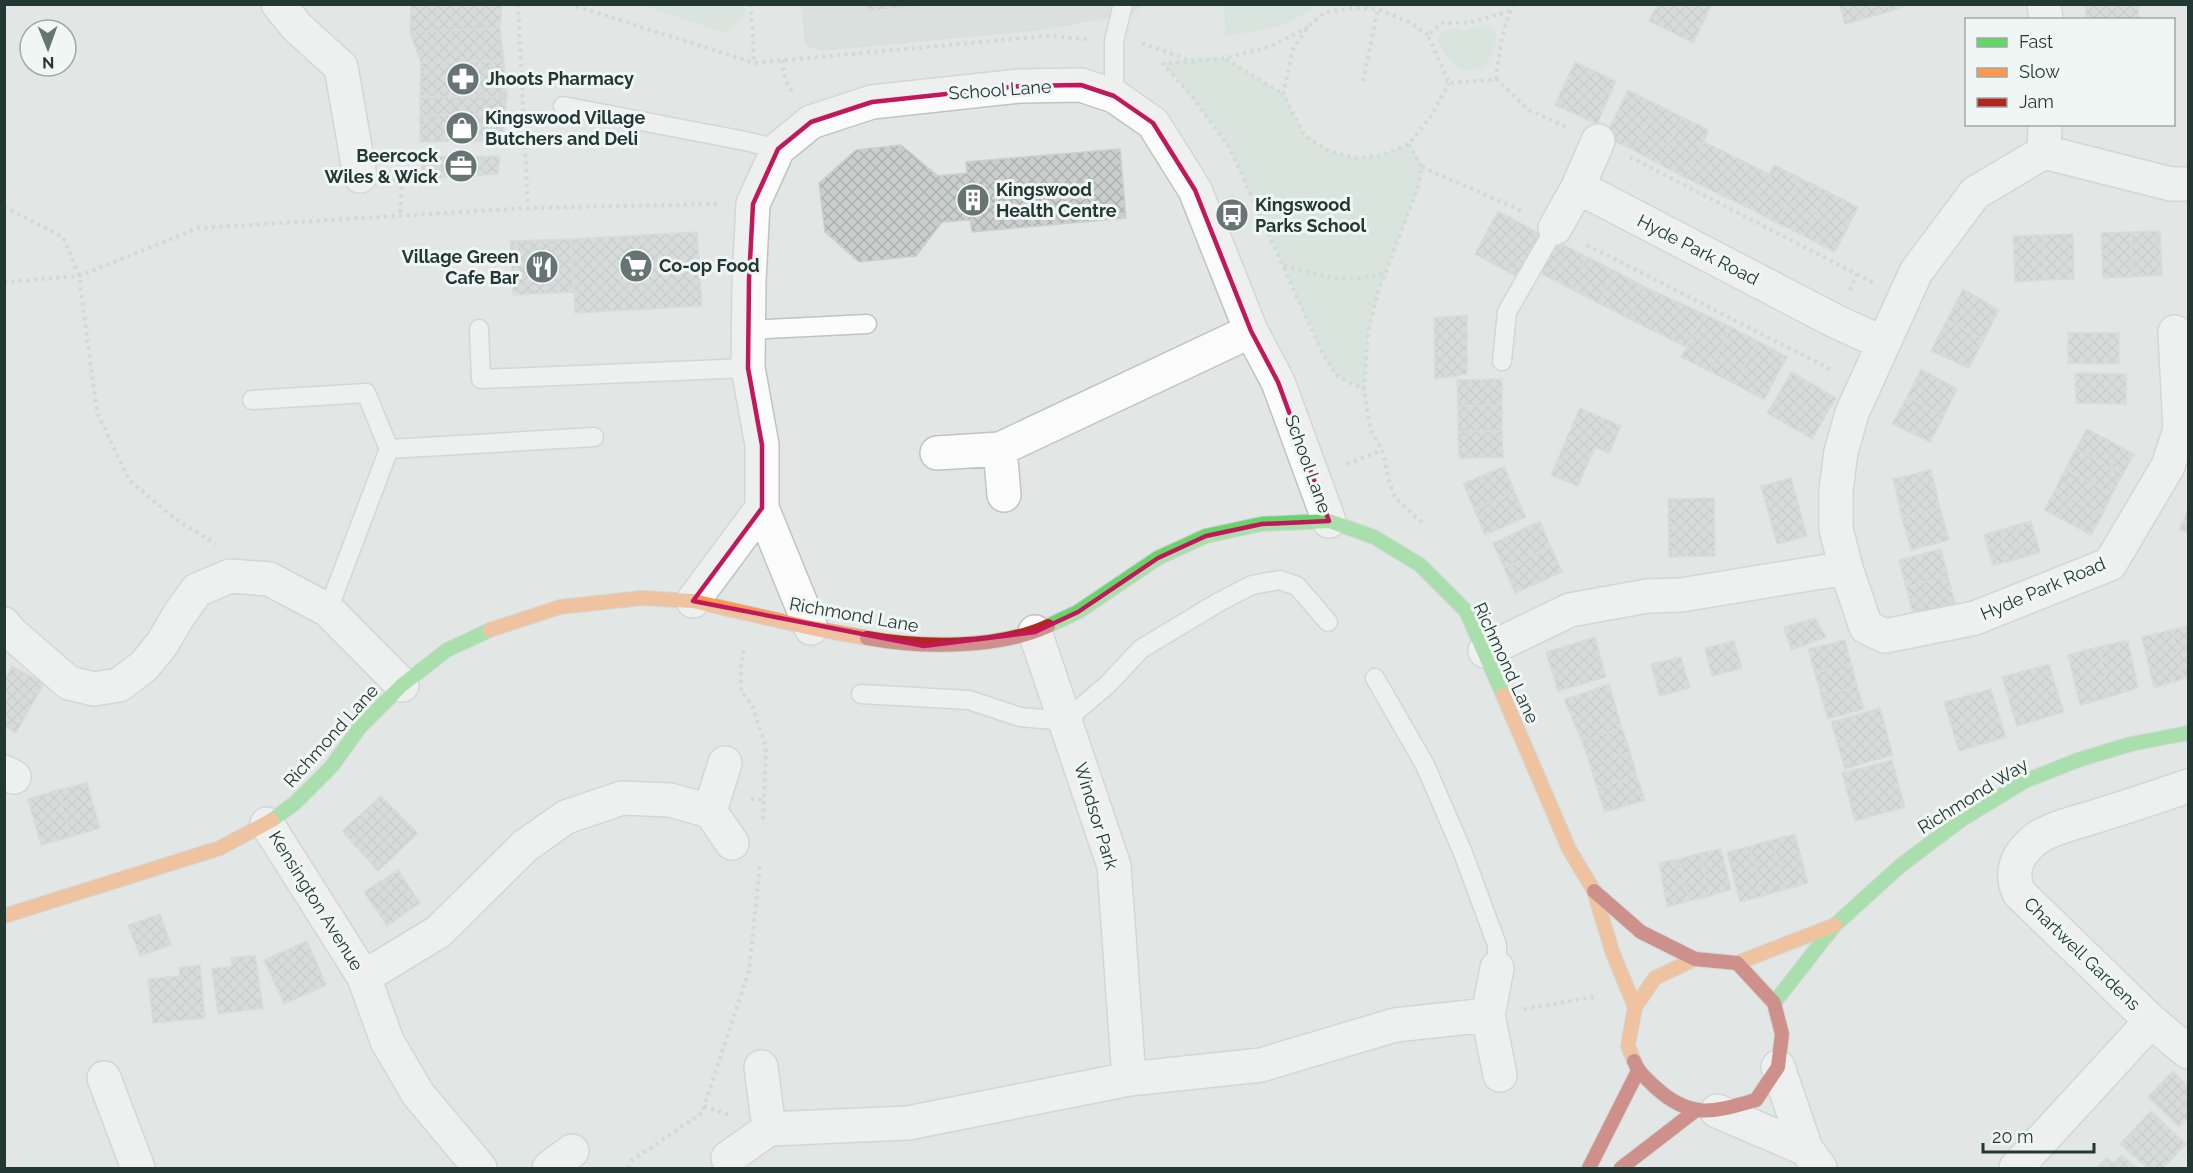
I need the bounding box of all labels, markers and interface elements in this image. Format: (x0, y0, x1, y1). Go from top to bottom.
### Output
north arrow (18, 18, 78, 78)
legend (1965, 18, 2175, 126)
text: Fast (2019, 31, 2053, 52)
text: N (42, 53, 55, 72)
pharmacy icon: Jhoots Pharmacy (445, 61, 481, 97)
text: Slow (2019, 61, 2060, 82)
place label: Jhoots Pharmacy (486, 68, 634, 89)
street label: School Lane (948, 75, 1053, 104)
text: Jam (2019, 91, 2054, 112)
place label: Kingswood Village Butchers and Deli (485, 107, 645, 149)
shop icon: Kingswood Village Butchers and Deli (444, 110, 480, 146)
place label: Beercock Wiles & Wick (325, 145, 439, 187)
office icon: Beercock Wiles & Wick (443, 148, 479, 184)
place label: Kingswood Health Centre (996, 179, 1117, 221)
building icon: Kingswood Health Centre (955, 182, 991, 218)
place label: Kingswood Parks School (1255, 194, 1366, 236)
bus stop icon: Kingswood Parks School (1214, 197, 1250, 233)
street label: Hyde Park Road (1634, 210, 1763, 289)
place label: Village Green Cafe Bar (402, 246, 519, 288)
supermarket icon: Co-op Food (618, 248, 654, 284)
restaurant icon: Village Green Cafe Bar (524, 249, 560, 285)
place label: Co-op Food (659, 255, 760, 276)
street label: School Lane (1281, 412, 1336, 516)
street label: Hyde Park Road (1977, 553, 2108, 624)
street label: Richmond Lane (788, 593, 921, 636)
street label: Richmond Lane (1469, 599, 1544, 727)
street label: Richmond Lane (279, 680, 383, 791)
street label: Richmond Way (1914, 753, 2032, 838)
street label: Windsor Park (1070, 760, 1123, 872)
street label: Kensington Avenue (265, 827, 368, 975)
street label: Chartwell Gardens (2020, 893, 2145, 1015)
scale bar (1983, 1116, 2094, 1154)
text: 20 m (1992, 1126, 2034, 1147)

